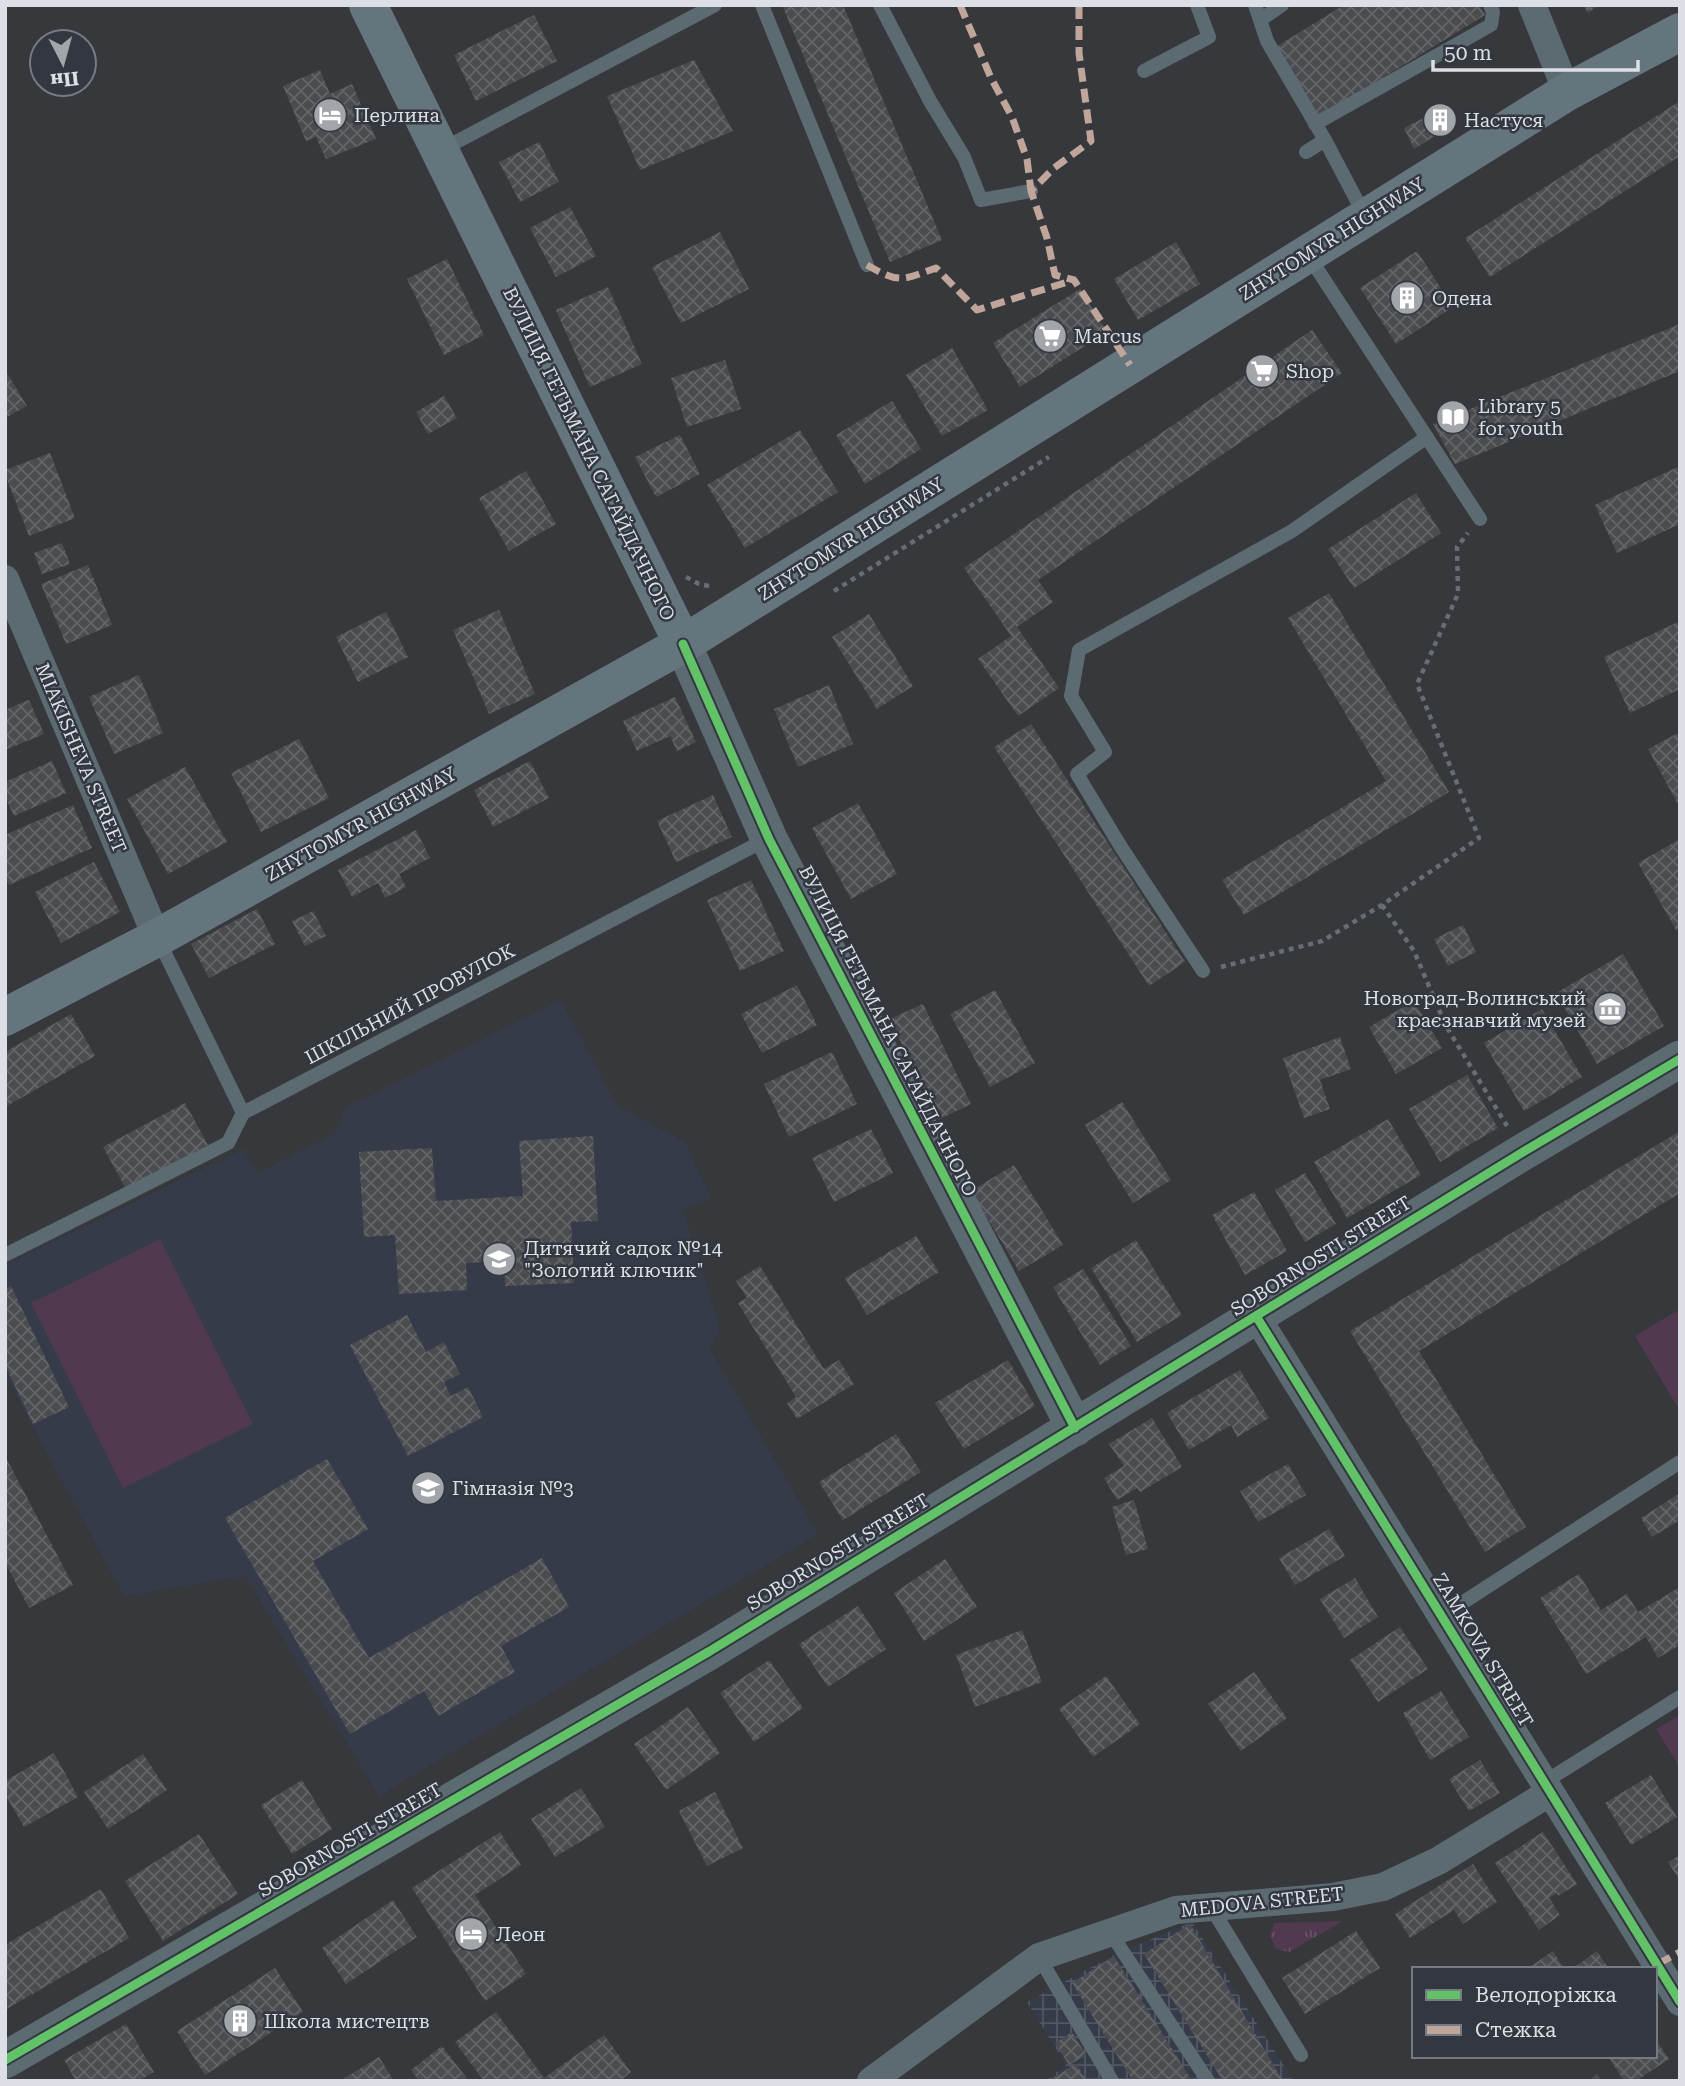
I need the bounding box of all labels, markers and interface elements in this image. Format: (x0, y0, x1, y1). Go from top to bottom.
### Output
north arrow (28, 28, 98, 98)
scale bar (1433, 28, 1638, 72)
text: 50 m (1444, 41, 1492, 65)
text: Пн (49, 66, 80, 92)
hotel icon: Перлина (311, 96, 349, 134)
building icon: Настуся (1421, 101, 1459, 139)
place label: Перлина (354, 104, 440, 127)
place label: Настуся (1464, 109, 1544, 132)
street label: ZHYTOMYR HIGHWAY (1235, 172, 1429, 306)
building icon: Одена (1388, 279, 1426, 317)
street label: ВУЛИЦЯ ГЕТЬМАНА САГАЙДАЧНОГО (498, 283, 680, 625)
place label: Одена (1432, 287, 1493, 310)
supermarket icon: Marcus (1031, 317, 1069, 355)
place label: Marcus (1074, 325, 1141, 348)
supermarket icon: Shop (1243, 352, 1281, 390)
place label: Shop (1286, 360, 1334, 383)
place label: Library 5 for youth (1478, 395, 1563, 440)
library icon: Library 5 for youth (1434, 398, 1472, 436)
street label: ZHYTOMYR HIGHWAY (754, 472, 948, 606)
street label: MIAKISHEVA STREET (31, 660, 131, 856)
street label: ZHYTOMYR HIGHWAY (262, 762, 460, 886)
street label: ВУЛИЦЯ ГЕТЬМАНА САГАЙДАЧНОГО (794, 862, 982, 1200)
street label: ШКІЛЬНИЙ ПРОВУЛОК (301, 939, 519, 1069)
place label: Новоград-Волинський краєзнавчий музей (1364, 987, 1586, 1032)
museum icon: Новоград-Волинський краєзнавчий музей (1591, 990, 1629, 1028)
street label: SOBORNOSTI STREET (1227, 1191, 1415, 1321)
place label: Дитячий садок №14 "Золотий ключик" (524, 1237, 723, 1282)
school or university icon: Дитячий садок №14 "Золотий ключик" (480, 1240, 518, 1278)
school or university icon: Гімназія №3 (409, 1469, 447, 1507)
place label: Гімназія №3 (452, 1477, 574, 1500)
street label: SOBORNOSTI STREET (743, 1488, 933, 1616)
street label: ZAMKOVA STREET (1428, 1569, 1538, 1731)
street label: SOBORNOSTI STREET (254, 1778, 446, 1902)
street label: MEDOVA STREET (1179, 1882, 1345, 1922)
hotel icon: Леон (452, 1915, 490, 1953)
place label: Леон (496, 1923, 545, 1946)
legend (1412, 1967, 1657, 2058)
text: Велодоріжка (1475, 1983, 1617, 2007)
building icon: Школа мистецтв (221, 2002, 259, 2040)
place label: Школа мистецтв (264, 2010, 430, 2033)
text: Стежка (1475, 2018, 1557, 2042)

